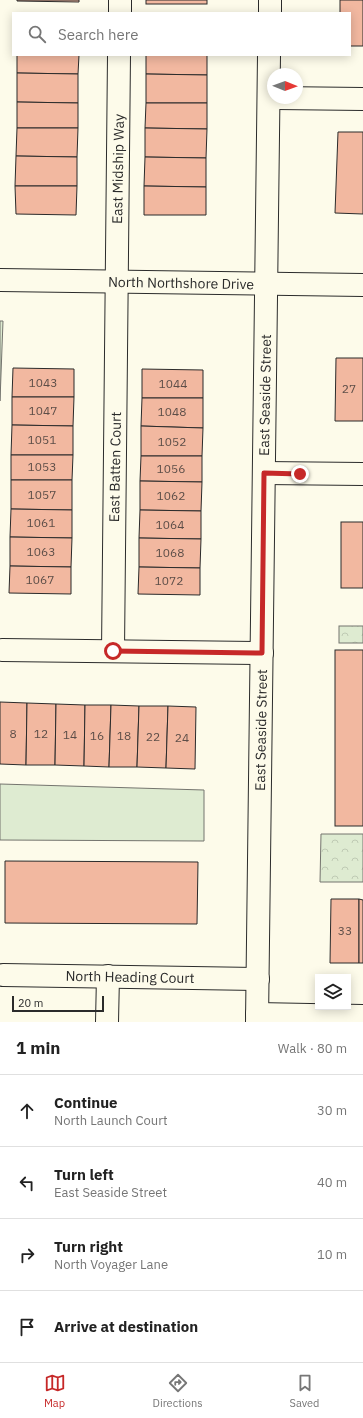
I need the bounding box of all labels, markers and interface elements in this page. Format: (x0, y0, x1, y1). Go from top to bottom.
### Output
search box (12, 12, 351, 56)
icon: search (26, 23, 48, 45)
text: Search here (58, 25, 138, 44)
north arrow (267, 68, 303, 104)
street label: East Midship Way (108, 114, 128, 224)
street label: North Northshore Drive (108, 273, 254, 293)
street label: East Seaside Street (255, 334, 275, 456)
house number: 1043 (29, 375, 57, 390)
house number: 1044 (159, 376, 187, 391)
house number: 27 (342, 381, 356, 396)
house number: 1047 (29, 403, 57, 418)
house number: 1048 (158, 404, 186, 419)
street label: East Batten Court (105, 412, 125, 522)
house number: 1051 (28, 432, 56, 447)
house number: 1052 (158, 434, 186, 449)
house number: 1053 (28, 459, 56, 474)
house number: 1056 (157, 461, 185, 476)
route end (291, 465, 309, 483)
house number: 1057 (28, 487, 56, 502)
house number: 1062 (157, 488, 185, 503)
house number: 1061 (27, 515, 55, 530)
house number: 1064 (156, 517, 184, 532)
house number: 1063 (27, 544, 55, 559)
house number: 1068 (156, 545, 184, 560)
house number: 1067 (26, 572, 54, 587)
house number: 1072 (155, 573, 183, 588)
route start (104, 642, 122, 660)
street label: East Seaside Street (251, 669, 271, 791)
house number: 8 (9, 726, 17, 741)
house number: 12 (34, 726, 48, 741)
house number: 14 (63, 727, 77, 742)
house number: 16 (90, 728, 104, 743)
house number: 18 (117, 728, 131, 743)
house number: 22 (146, 729, 160, 744)
house number: 24 (175, 730, 189, 745)
house number: 33 (338, 923, 352, 938)
street label: North Heading Court (65, 967, 195, 987)
map controls (315, 974, 351, 1010)
button: layers (315, 974, 351, 1010)
scale bar (12, 994, 104, 1013)
text: 20 m (18, 996, 43, 1010)
text: 1 min (16, 1037, 60, 1059)
text: Walk · 80 m (278, 1040, 347, 1057)
text: Continue (54, 1093, 118, 1112)
icon: ahead (16, 1100, 38, 1122)
text: 30 m (317, 1102, 347, 1119)
text: North Launch Court (54, 1112, 168, 1129)
text: Turn left (54, 1165, 114, 1184)
icon: left (16, 1172, 38, 1194)
text: 40 m (317, 1174, 347, 1191)
text: East Seaside Street (54, 1184, 167, 1201)
text: Turn right (54, 1237, 123, 1256)
icon: right (16, 1244, 38, 1266)
text: 10 m (317, 1246, 347, 1263)
text: North Voyager Lane (54, 1256, 168, 1273)
icon: arrive (16, 1316, 38, 1338)
text: Arrive at destination (54, 1317, 198, 1336)
tab: Map (44, 1372, 66, 1410)
tab: Directions (153, 1372, 203, 1410)
tab: Saved (290, 1372, 319, 1410)

